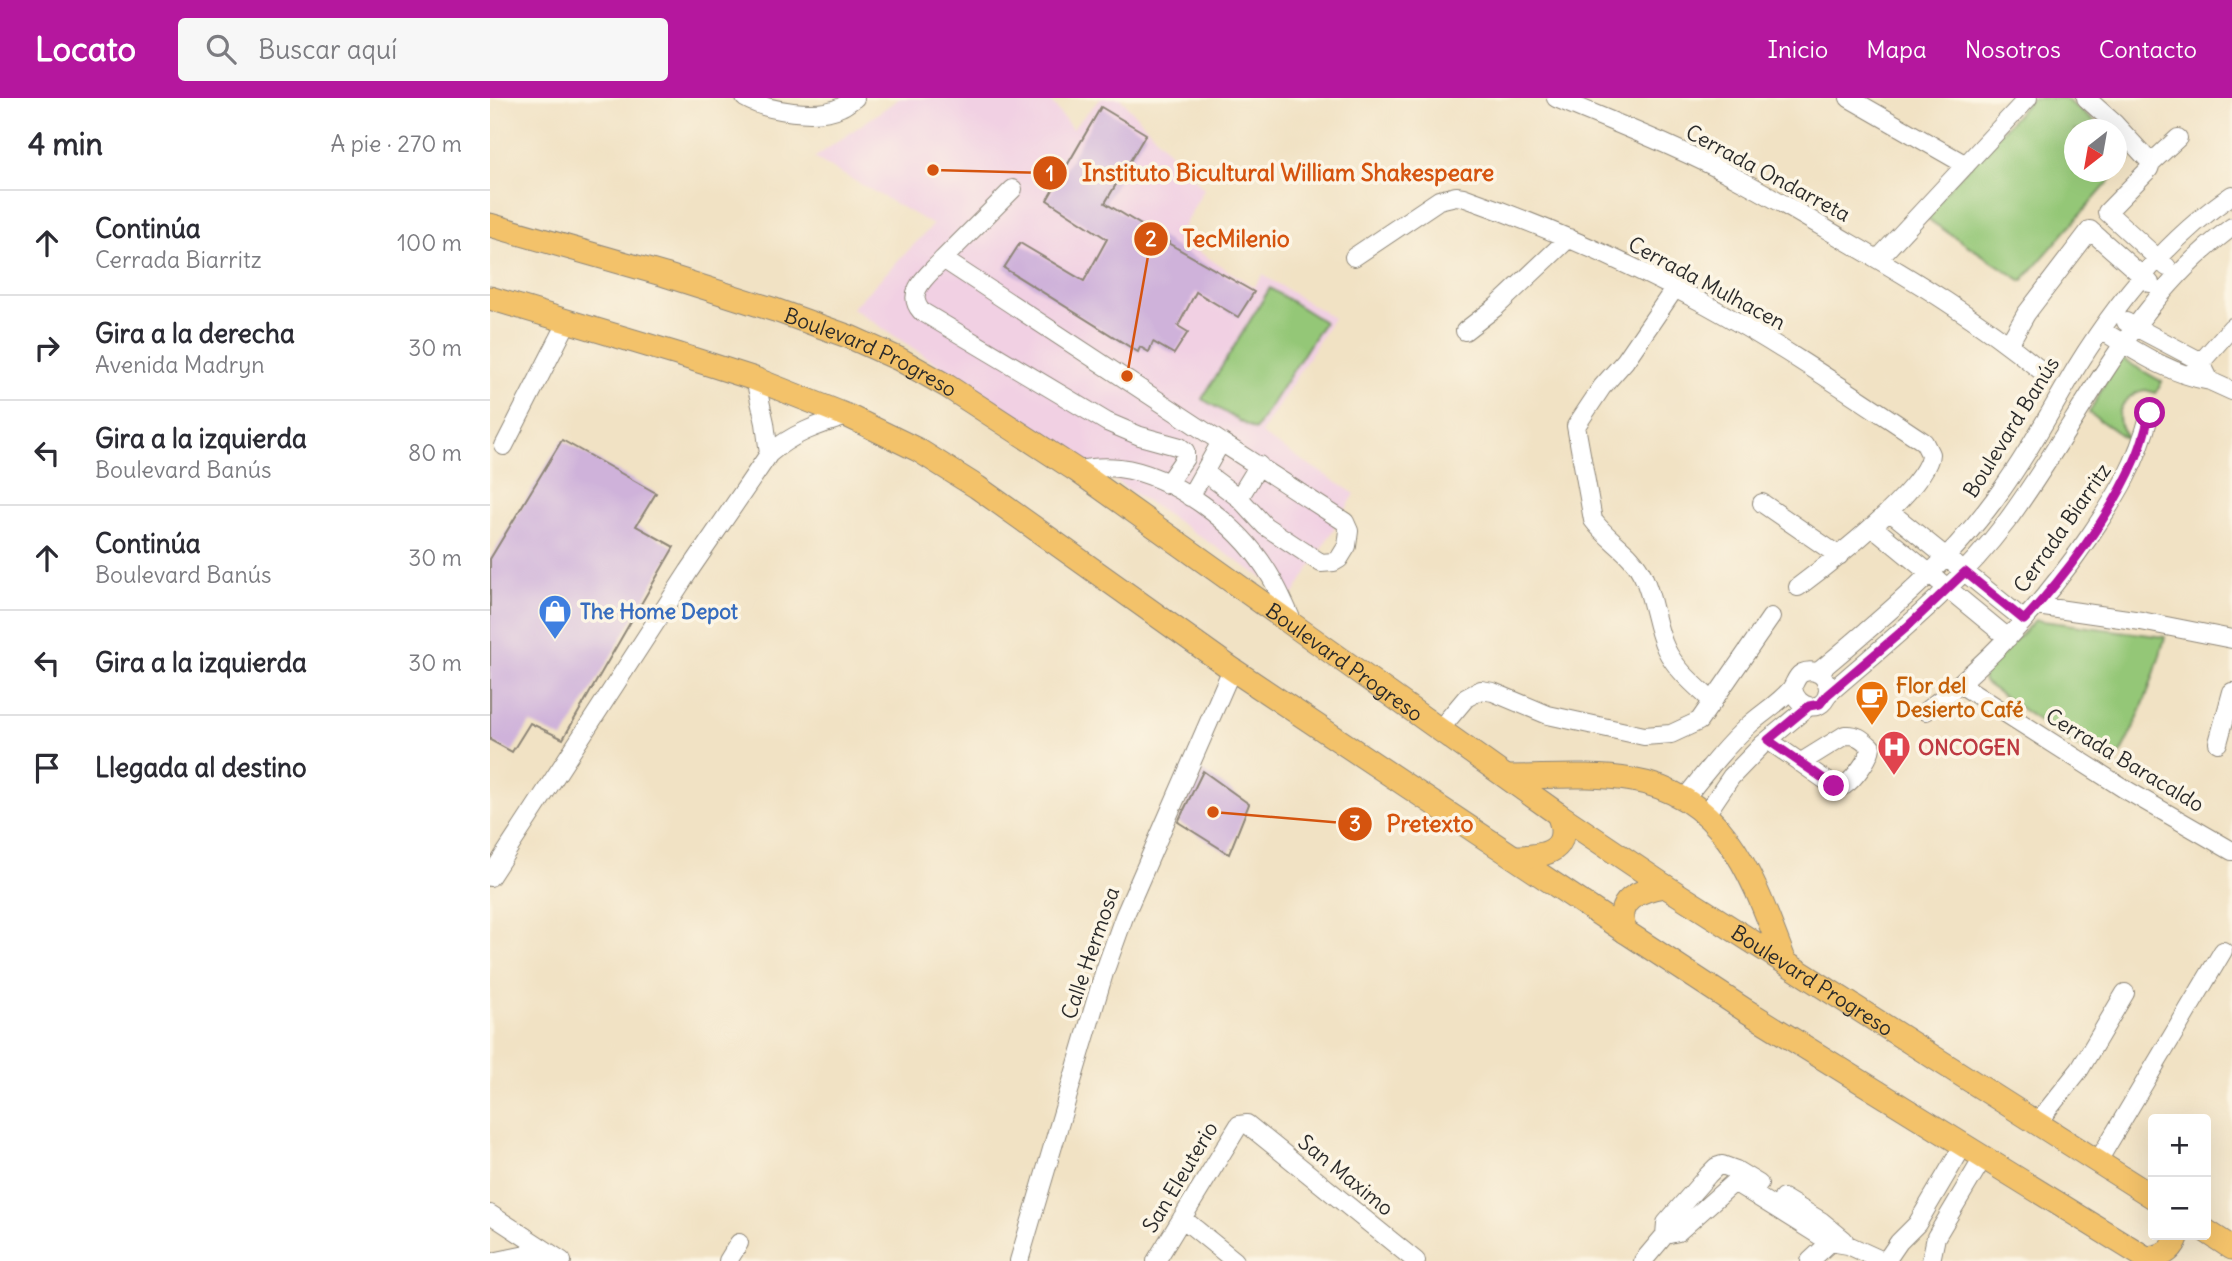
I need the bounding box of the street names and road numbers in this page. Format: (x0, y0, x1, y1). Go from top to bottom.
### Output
street label: Cerrada Ondarreta (1681, 118, 1855, 228)
street label: Cerrada Mulhacen (1624, 230, 1790, 336)
street label: Boulevard Progreso (781, 301, 962, 403)
street label: Boulevard Banús (1957, 351, 2065, 503)
street label: Cerrada Biarritz (2007, 458, 2117, 598)
street label: Boulevard Progreso (1261, 597, 1429, 727)
street label: Cerrada Baracaldo (2041, 702, 2209, 818)
street label: Calle Hermosa (1055, 883, 1125, 1023)
street label: Boulevard Progreso (1727, 918, 1899, 1042)
street label: San Eleuterio (1136, 1117, 1224, 1237)
street label: San Maximo (1293, 1128, 1399, 1222)

